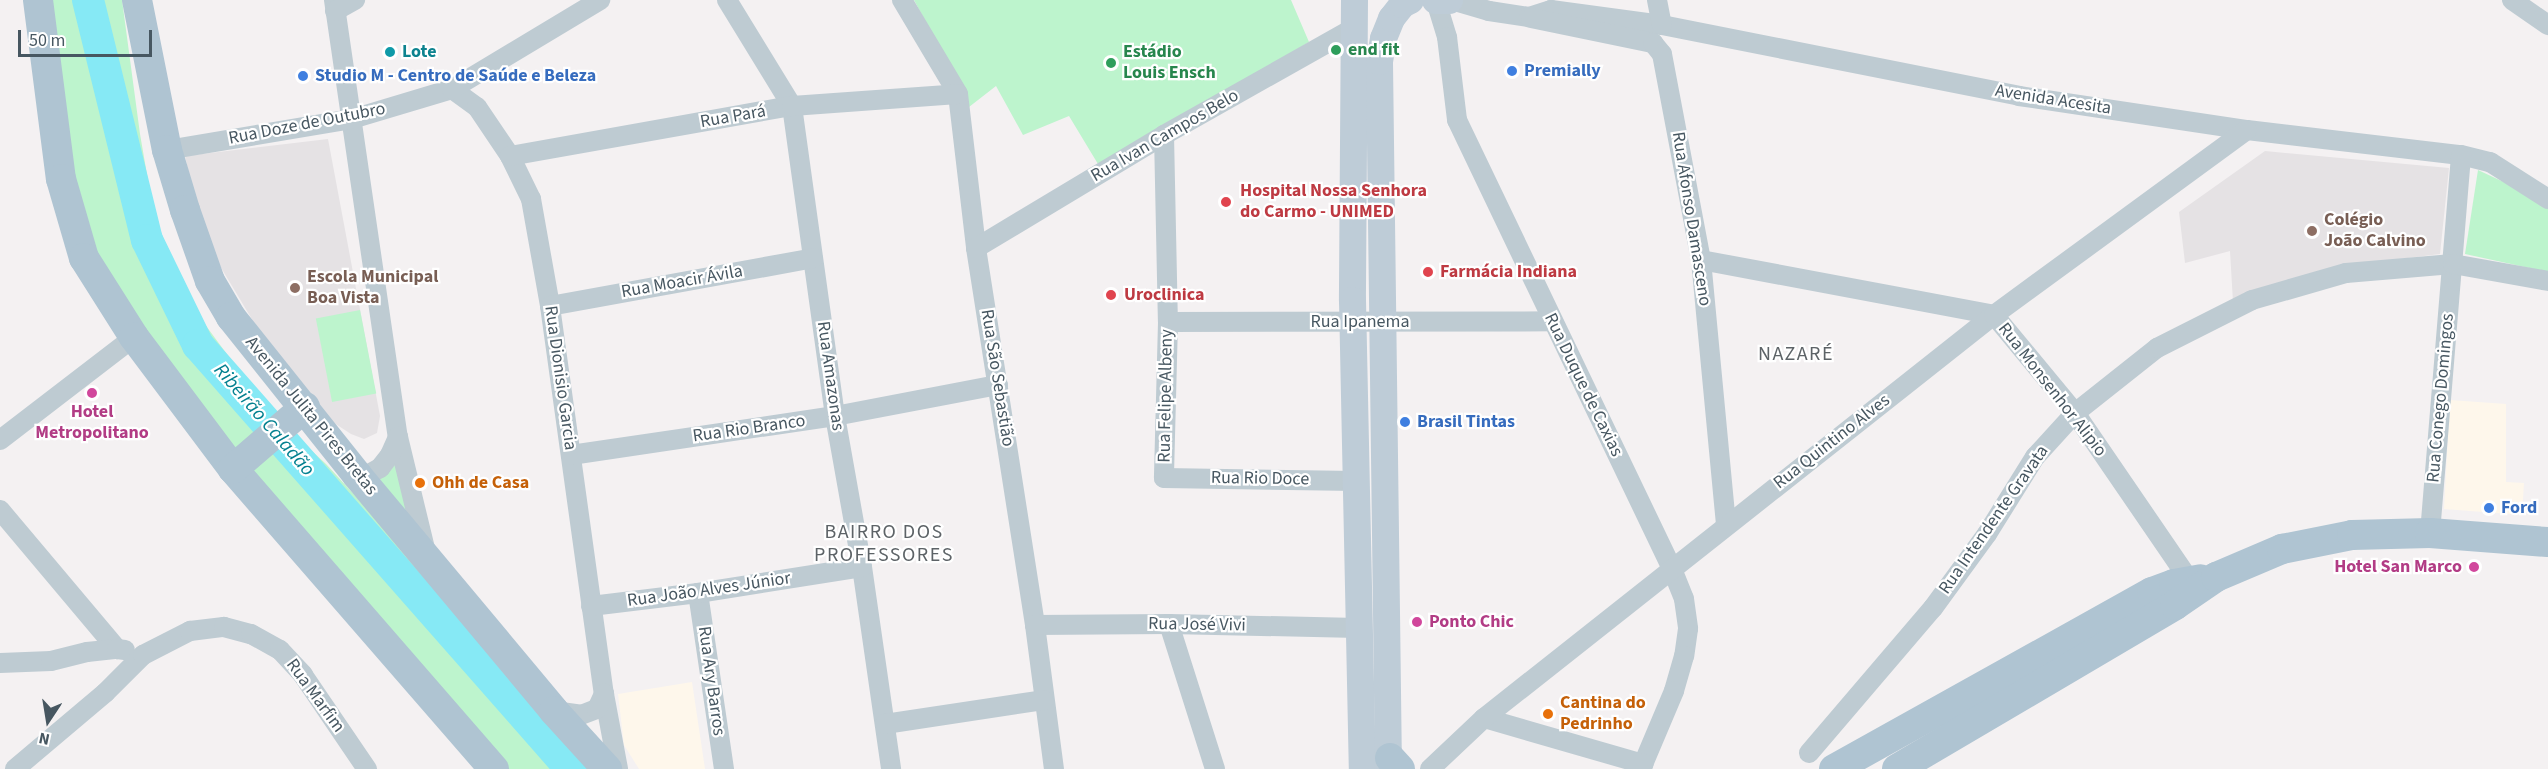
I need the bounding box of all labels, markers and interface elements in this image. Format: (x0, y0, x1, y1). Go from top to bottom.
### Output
scale bar (21, 18, 154, 56)
text: 50 m (29, 28, 65, 53)
place label: end fit (1348, 39, 1400, 61)
place label: Lote (402, 41, 436, 63)
place label: Estádio Louis Ensch (1123, 42, 1216, 84)
marker: end fit (1329, 43, 1343, 57)
marker: Lote (383, 45, 397, 59)
marker: Estádio Louis Ensch (1104, 56, 1118, 70)
place label: Premially (1524, 60, 1601, 82)
marker: Premially (1505, 64, 1519, 78)
place label: Studio M - Centro de Saúde e Beleza (315, 65, 596, 87)
marker: Studio M - Centro de Saúde e Beleza (296, 69, 310, 83)
street label: Avenida Acesita (1993, 80, 2113, 120)
street label: Rua Ivan Campos Belo (1087, 85, 1243, 187)
street label: Rua Doze de Outubro (227, 98, 387, 150)
street label: Rua Pará (699, 101, 767, 133)
street label: Rua Afonso Damasceno (1667, 130, 1715, 308)
place label: Hospital Nossa Senhora do Carmo - UNIMED (1240, 181, 1427, 224)
marker: Hospital Nossa Senhora do Carmo - UNIMED (1217, 193, 1235, 211)
place label: Colégio João Calvino (2324, 210, 2426, 252)
marker: Colégio João Calvino (2305, 224, 2319, 238)
street label: Rua Moacir Ávila (620, 261, 744, 303)
place label: Farmácia Indiana (1440, 261, 1577, 283)
marker: Farmácia Indiana (1421, 265, 1435, 279)
place label: Escola Municipal Boa Vista (307, 267, 438, 310)
marker: Escola Municipal Boa Vista (288, 281, 302, 295)
place label: Uroclinica (1124, 284, 1204, 306)
marker: Uroclinica (1102, 286, 1120, 304)
street label: Rua Dionisio Garcia (539, 304, 581, 452)
street label: Rua São Sebastião (975, 308, 1019, 448)
street label: Rua Duque de Caxias (1539, 310, 1627, 460)
street label: Rua Ipanema (1310, 311, 1410, 333)
street label: Rua Conego Domingos (2423, 313, 2459, 483)
street label: Rua Monsenhor Alipio (1993, 319, 2111, 461)
street label: Rua Amazonas (812, 320, 848, 432)
street label: Rua Felipe Albeny (1154, 329, 1178, 463)
street label: Avenida Julita Pires Bretas (240, 332, 382, 500)
district label: NAZARÉ (1758, 342, 1834, 366)
water label: Ribeirão Caladão (208, 359, 320, 481)
marker: Hotel Metropolitano (85, 386, 99, 400)
street label: Rua Quintino Alves (1770, 390, 1894, 494)
place label: Hotel Metropolitano (35, 402, 149, 444)
street label: Rua Rio Branco (691, 410, 807, 448)
place label: Brasil Tintas (1417, 411, 1515, 433)
marker: Brasil Tintas (1398, 415, 1412, 429)
street label: Rua Intendente Gravata (1934, 441, 2054, 599)
street label: Rua Rio Doce (1211, 467, 1309, 491)
place label: Ohh de Casa (432, 472, 529, 494)
marker: Ohh de Casa (413, 476, 427, 490)
place label: Ford (2501, 497, 2537, 519)
marker: Ford (2482, 501, 2496, 515)
district label: BAIRRO DOS PROFESSORES (814, 521, 954, 568)
place label: Hotel San Marco (2334, 556, 2462, 578)
marker: Hotel San Marco (2467, 560, 2481, 574)
street label: Rua João Alves Júnior (626, 568, 792, 612)
place label: Ponto Chic (1429, 611, 1514, 633)
street label: Rua José Vivi (1148, 613, 1246, 637)
marker: Ponto Chic (1410, 615, 1424, 629)
street label: Rua Ary Barros (693, 625, 729, 737)
street label: Rua Marfim (281, 655, 349, 737)
north arrow (18, 691, 78, 751)
place label: Cantina do Pedrinho (1560, 693, 1646, 736)
marker: Cantina do Pedrinho (1541, 707, 1555, 721)
text: N (37, 727, 52, 750)

